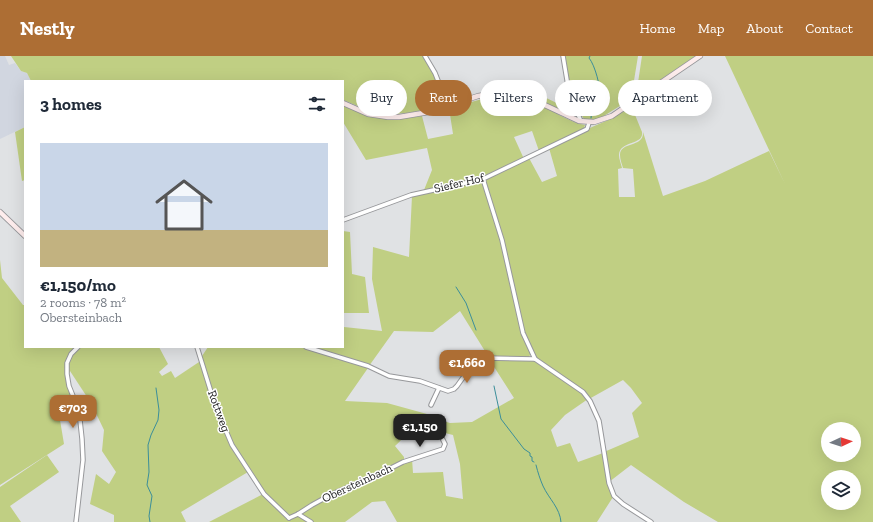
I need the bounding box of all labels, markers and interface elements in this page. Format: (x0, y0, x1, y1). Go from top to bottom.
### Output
text: Nestly (20, 17, 75, 40)
text: Home (640, 20, 676, 37)
text: Map (698, 20, 724, 37)
text: About (746, 20, 783, 37)
text: Contact (805, 20, 853, 37)
chip: Buy (356, 80, 407, 116)
chip: Rent (415, 80, 472, 116)
chip: Filters (480, 80, 547, 116)
chip: New (555, 80, 610, 116)
chip: Apartment (618, 80, 712, 116)
icon: filters (306, 93, 328, 115)
text: 3 homes (40, 94, 102, 114)
icon: home (148, 169, 220, 241)
street label: Siefer Hof (433, 170, 487, 196)
text: €1,150/mo (40, 275, 116, 295)
text: 2 rooms · 78 m² (40, 295, 126, 310)
text: Obersteinbach (40, 310, 122, 325)
pin: €1,660 (434, 350, 500, 384)
text: €1,660 (448, 355, 486, 370)
street label: Rottweg (205, 388, 233, 434)
pin: €703 (49, 395, 97, 429)
text: €703 (59, 400, 87, 415)
pin: €1,150 (387, 414, 453, 448)
text: €1,150 (402, 419, 438, 434)
north arrow (821, 422, 861, 462)
map controls (821, 422, 861, 510)
street label: Obersteinbach (320, 461, 395, 505)
button: layers (821, 470, 861, 510)

